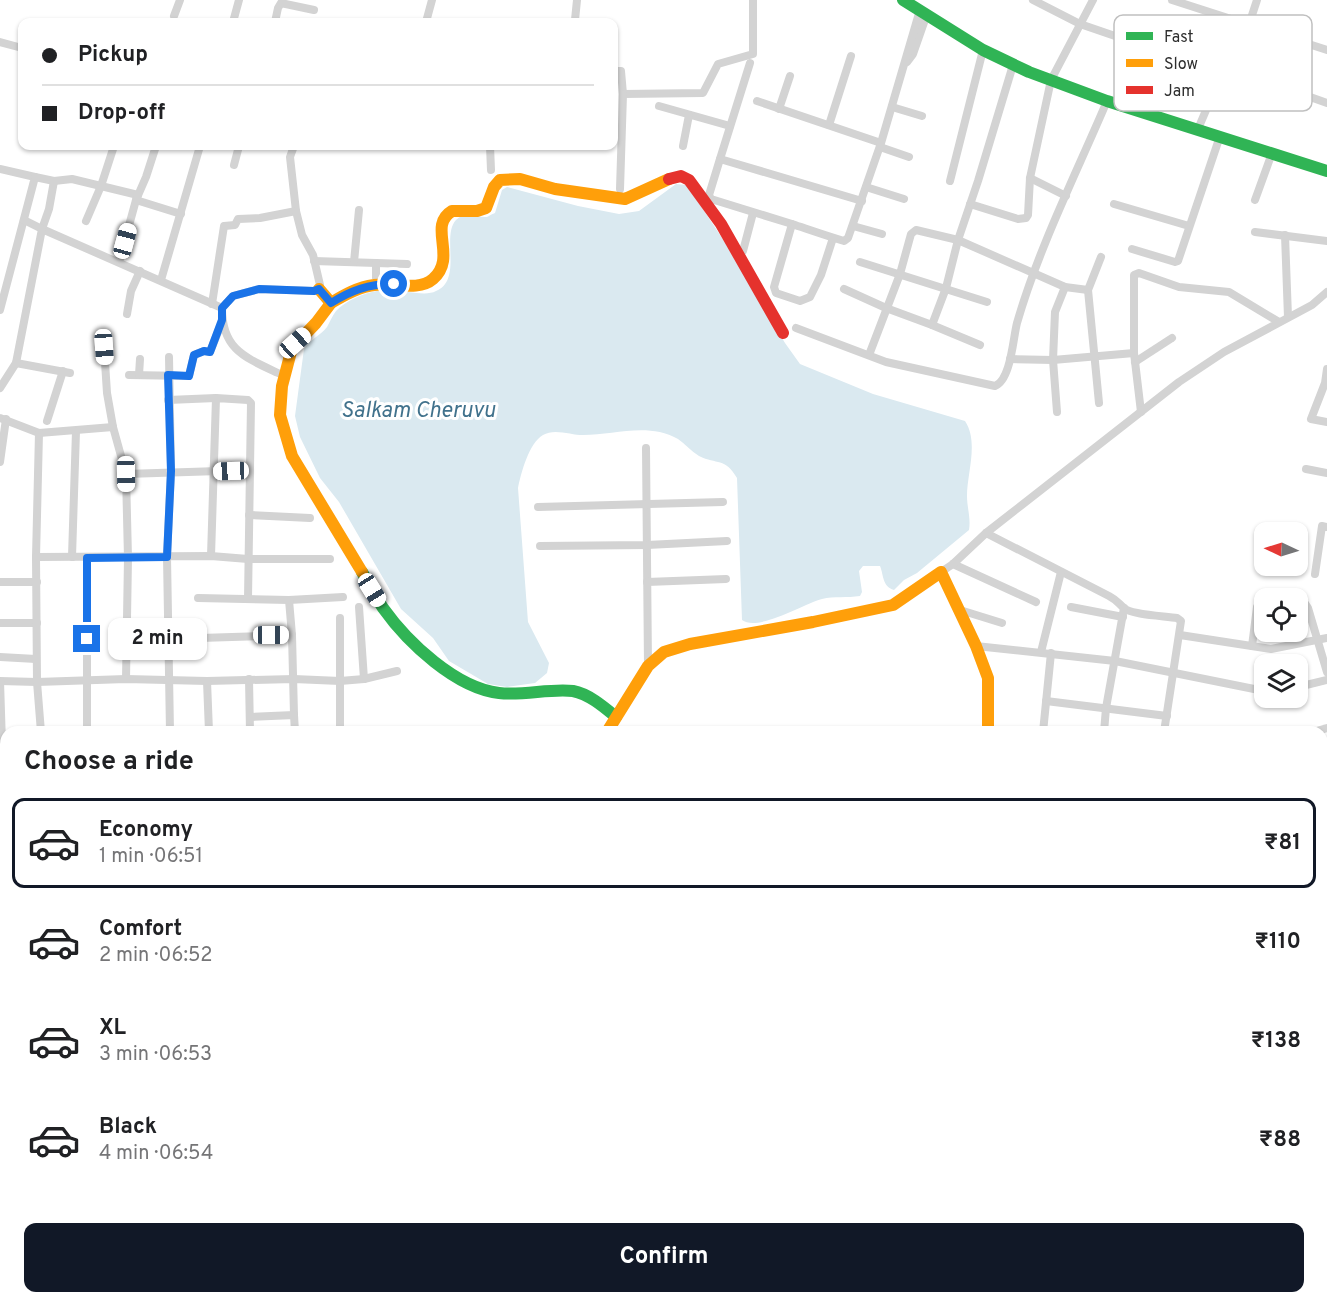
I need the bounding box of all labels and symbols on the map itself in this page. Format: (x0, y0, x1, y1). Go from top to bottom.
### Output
legend (1114, 15, 1312, 111)
text: Fast (1164, 28, 1194, 48)
text: Slow (1164, 55, 1198, 75)
text: Jam (1164, 82, 1195, 102)
car (112, 221, 138, 261)
route start (380, 270, 407, 297)
car (276, 324, 314, 362)
car (94, 328, 114, 366)
water label: Salkam Cheruvu (341, 398, 496, 425)
car (117, 456, 135, 492)
car (213, 461, 249, 481)
north arrow (1254, 522, 1308, 576)
car (355, 570, 389, 610)
callout: 2 min (108, 618, 207, 660)
route end (73, 625, 100, 652)
car (253, 626, 289, 644)

